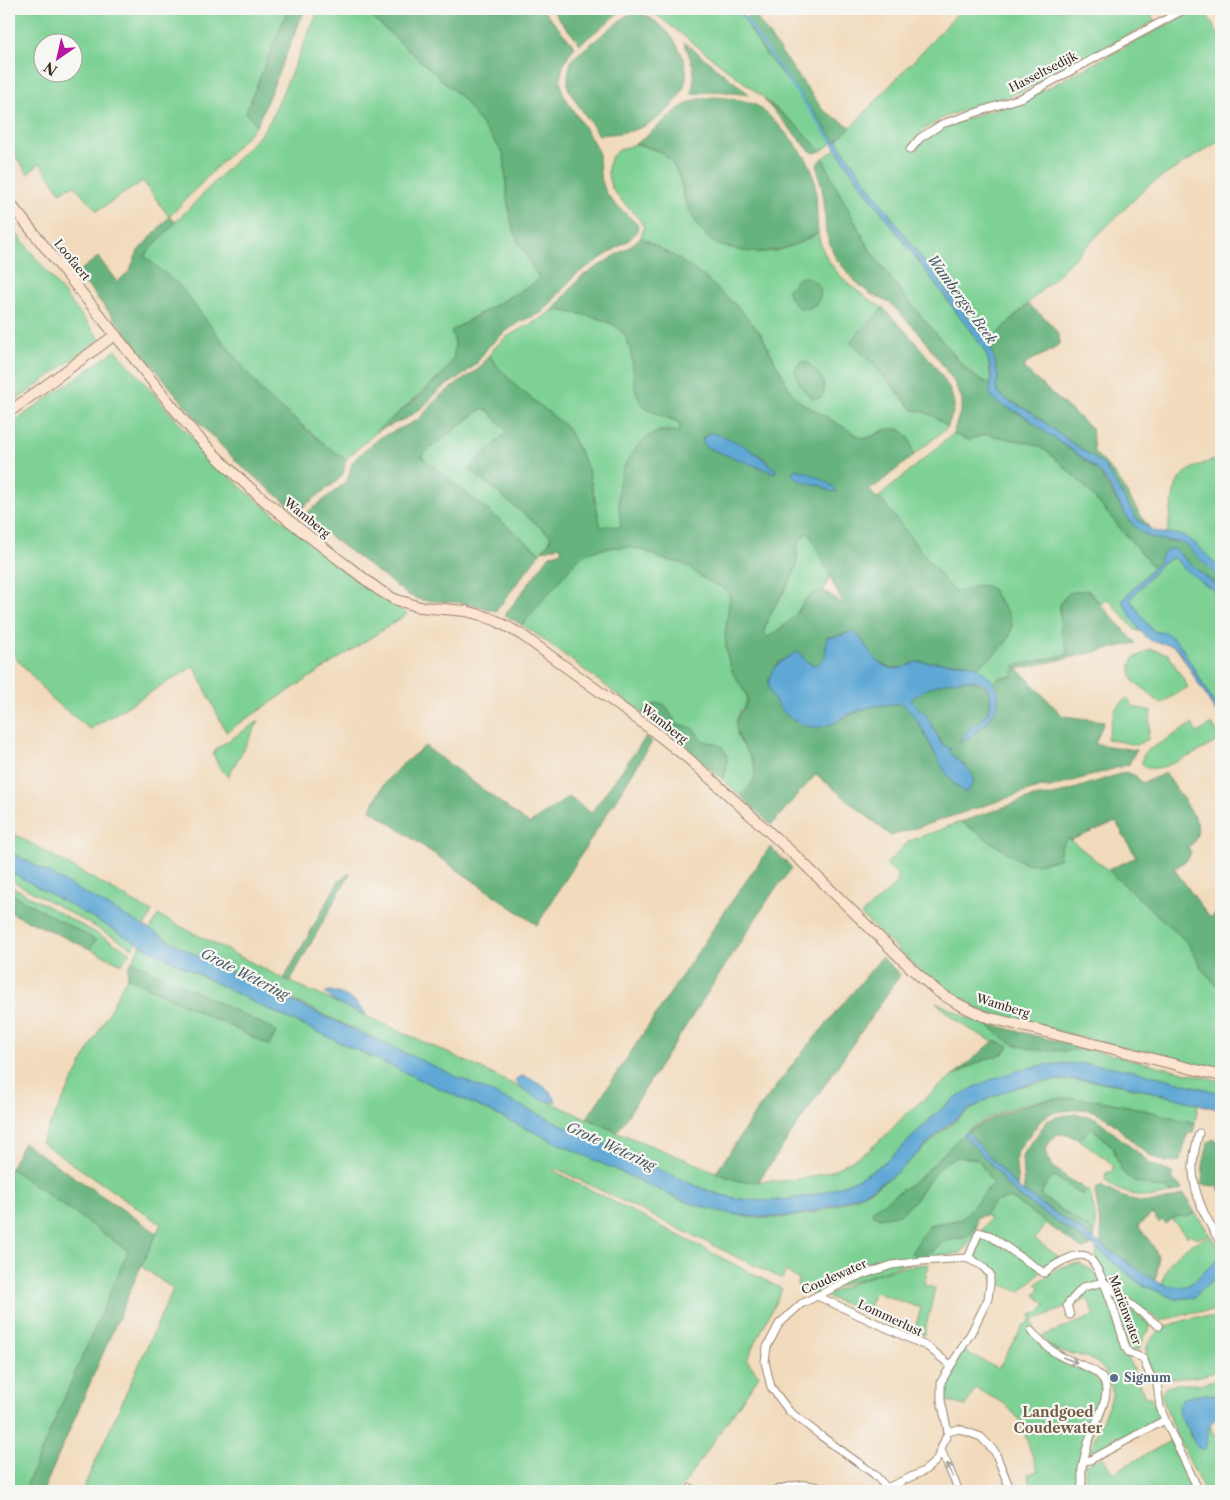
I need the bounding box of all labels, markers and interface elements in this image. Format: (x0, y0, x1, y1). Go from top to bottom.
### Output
north arrow (32, 32, 82, 82)
street label: Hasseltsedijk (1006, 47, 1080, 95)
text: N (41, 58, 61, 80)
street label: Loofaert (51, 236, 94, 284)
water label: Wambergse Beek (923, 251, 1001, 348)
street label: Wamberg (280, 494, 334, 541)
street label: Wamberg (637, 700, 691, 747)
water label: Grote Wetering (198, 944, 294, 1005)
street label: Wamberg (974, 990, 1032, 1021)
water label: Grote Wetering (564, 1117, 660, 1175)
street label: Coudewater (799, 1256, 869, 1298)
street label: Mariënwater (1106, 1273, 1145, 1347)
street label: Lommerlust (855, 1296, 926, 1339)
one-way arrow (1061, 1356, 1077, 1365)
place label: Signum (1124, 1370, 1171, 1385)
marker: Signum (1108, 1372, 1120, 1384)
district label: Landgoed Coudewater (1014, 1403, 1103, 1437)
one-way arrow (945, 1463, 954, 1478)

